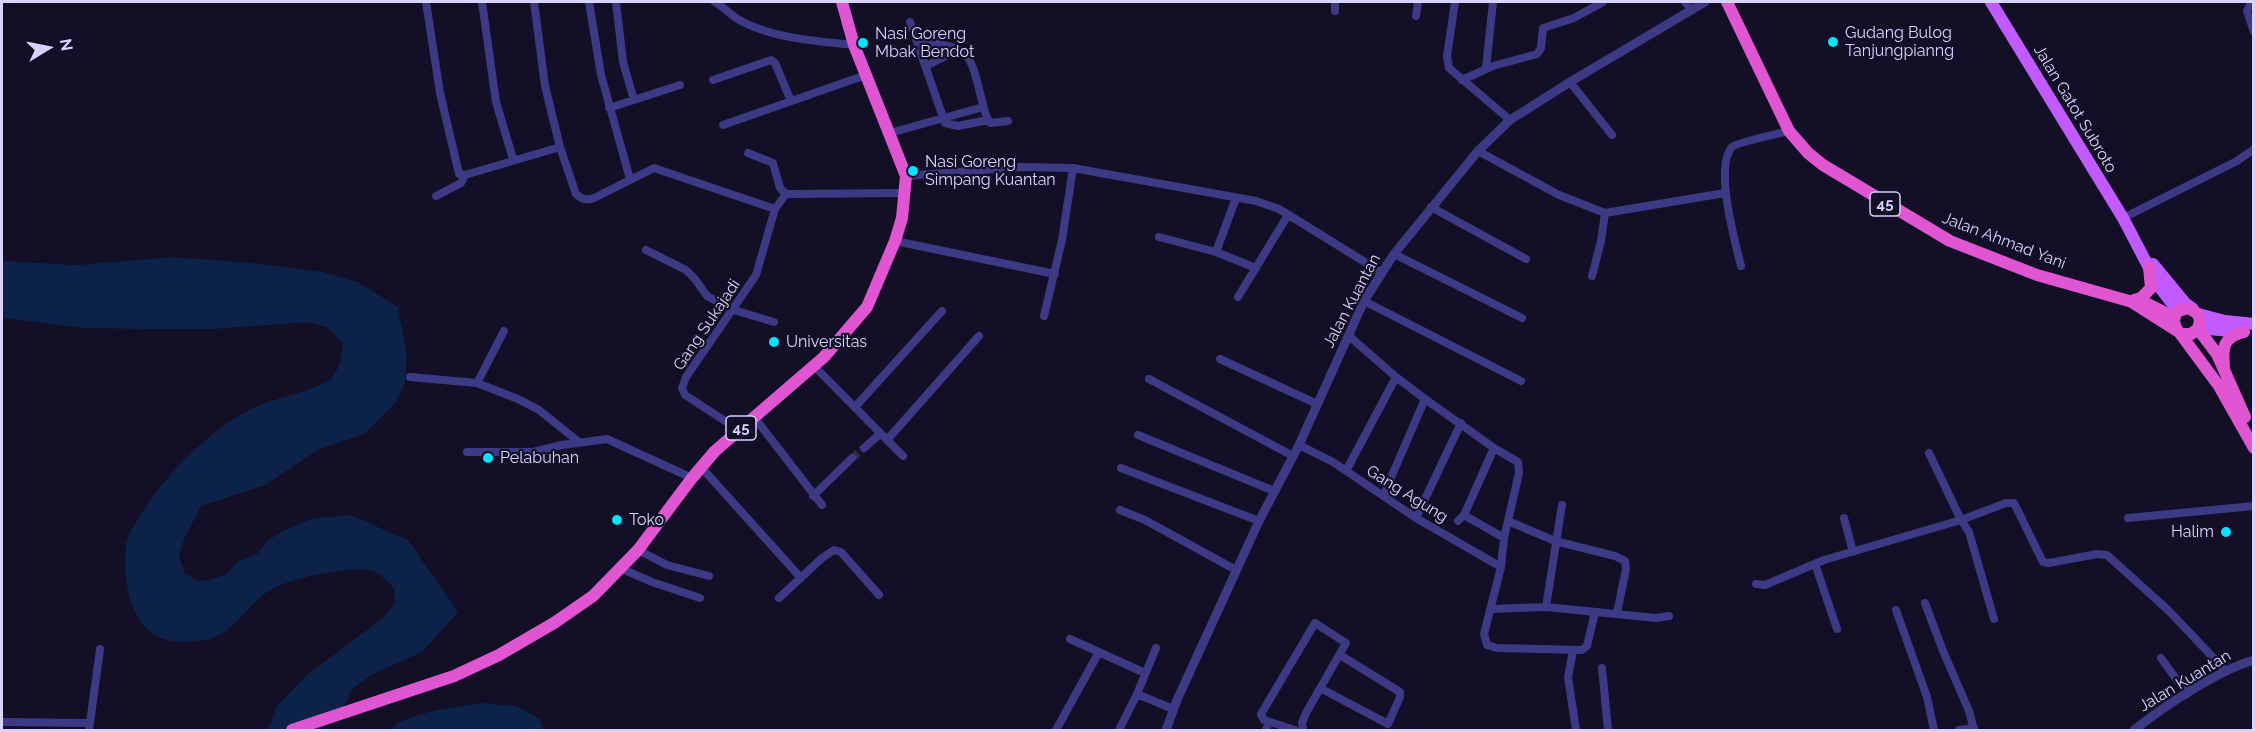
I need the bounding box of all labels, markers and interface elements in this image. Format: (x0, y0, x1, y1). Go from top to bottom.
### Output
north arrow (18, 18, 78, 78)
place label: Gudang Bulog Tanjungpianng (1845, 23, 1954, 61)
place label: Nasi Goreng Mbak Bendot (875, 24, 974, 62)
marker: Gudang Bulog Tanjungpianng (1826, 35, 1840, 49)
marker: Nasi Goreng Mbak Bendot (856, 36, 870, 50)
text: N (56, 37, 77, 52)
street label: Jalan Gatot Subroto (2029, 42, 2121, 176)
place label: Nasi Goreng Simpang Kuantan (925, 152, 1056, 190)
marker: Nasi Goreng Simpang Kuantan (906, 164, 920, 178)
road number: 45 (1870, 192, 1900, 216)
street label: Jalan Ahmad Yani (1939, 209, 2069, 273)
street label: Jalan Kuantan (1319, 251, 1385, 351)
street label: Gang Sukajadi (670, 276, 744, 374)
place label: Universitas (786, 332, 867, 352)
marker: Universitas (767, 335, 781, 349)
road number: 45 (726, 416, 756, 440)
place label: Pelabuhan (500, 448, 579, 468)
marker: Pelabuhan (481, 451, 495, 465)
street label: Gang Agung (1363, 461, 1451, 527)
place label: Toko (629, 510, 664, 530)
marker: Toko (610, 513, 624, 527)
place label: Halim (2171, 522, 2214, 542)
marker: Halim (2219, 525, 2233, 539)
street label: Jalan Kuantan (2136, 646, 2234, 716)

